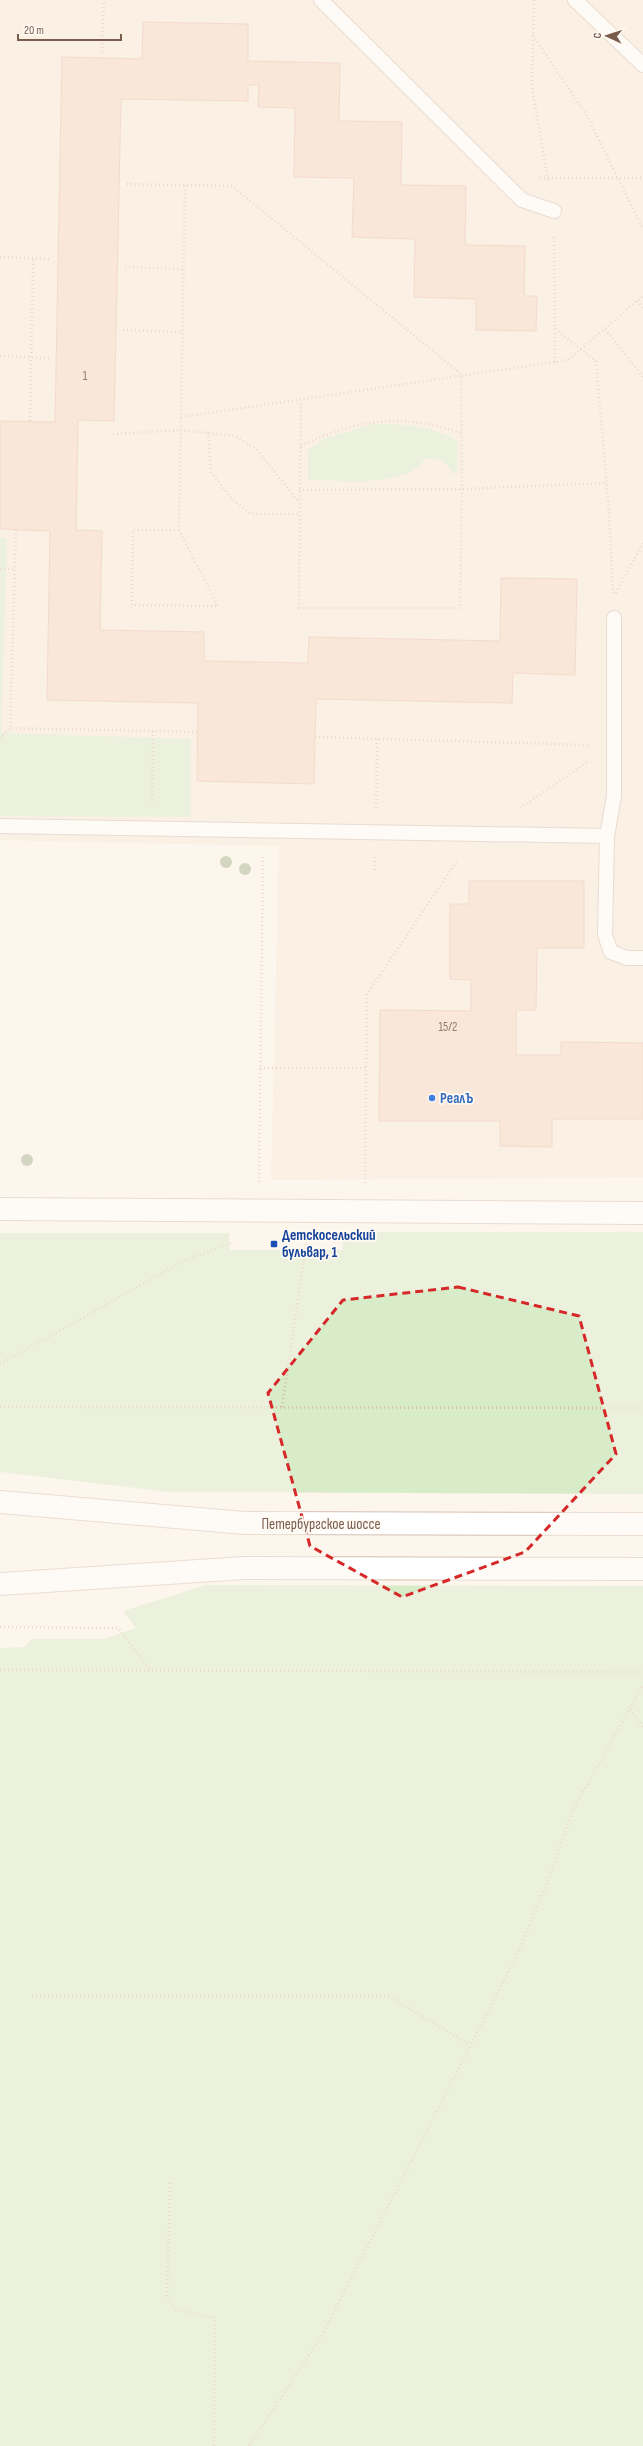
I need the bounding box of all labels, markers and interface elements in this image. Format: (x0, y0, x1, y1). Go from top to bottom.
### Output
scale bar (18, 16, 121, 42)
north arrow (587, 16, 627, 56)
text: 20 m (24, 23, 44, 38)
text: С (591, 32, 604, 39)
house number: 1 (83, 368, 88, 384)
house number: 15/2 (439, 1019, 457, 1035)
place label: РеалЪ (440, 1089, 473, 1108)
marker: РеалЪ (427, 1093, 437, 1103)
place label: Детскосельский бульвар, 1 (282, 1226, 376, 1262)
marker: Детскосельский бульвар, 1 (269, 1239, 279, 1249)
street label: Петербургское шоссе (262, 1515, 380, 1534)

